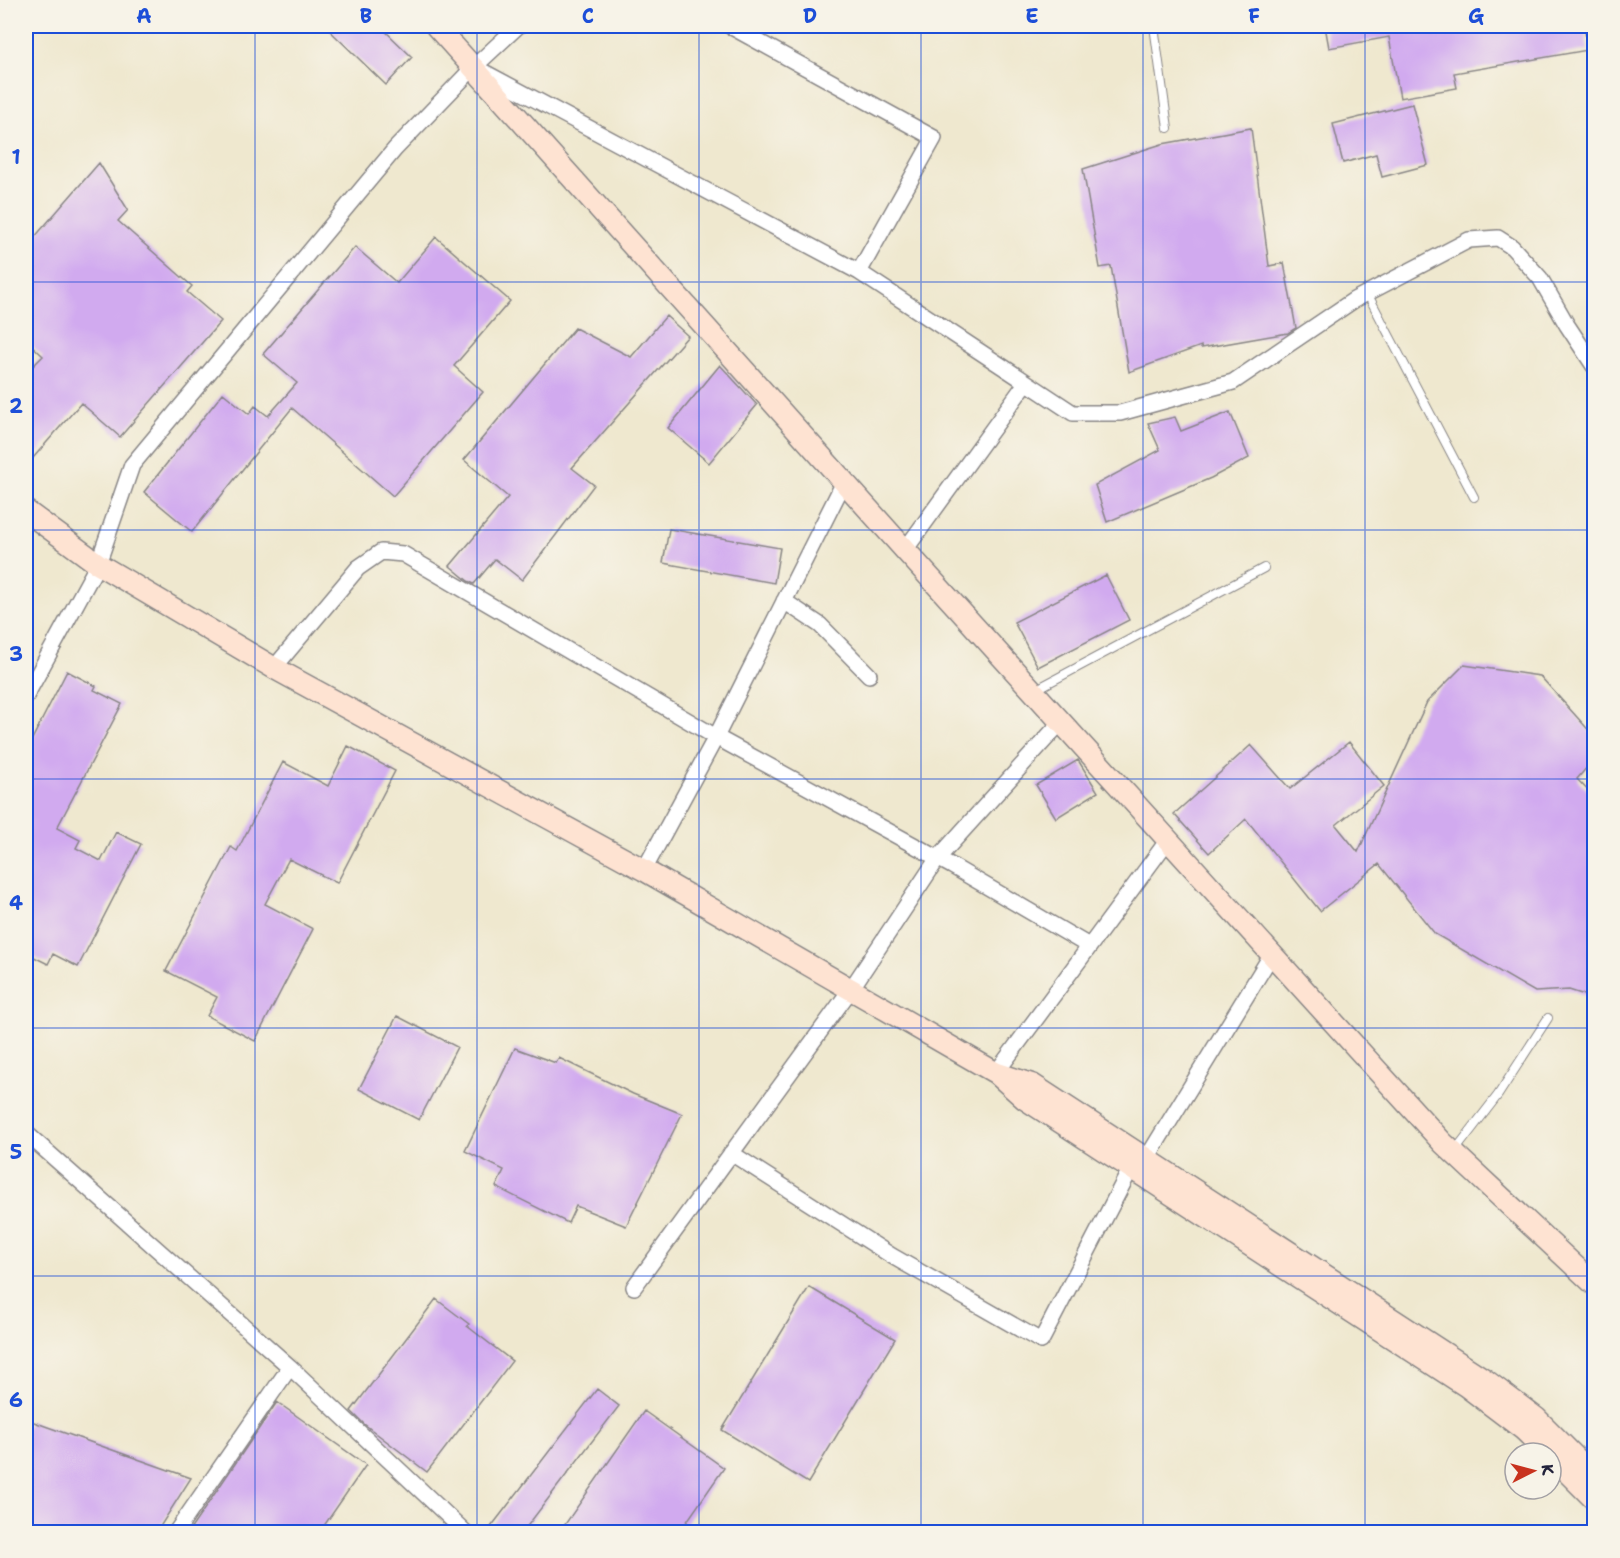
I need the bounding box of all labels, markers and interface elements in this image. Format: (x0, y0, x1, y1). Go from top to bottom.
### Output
text: A (136, 3, 152, 29)
text: B (360, 3, 372, 29)
text: C (582, 3, 594, 29)
text: D (803, 3, 817, 29)
text: E (1025, 3, 1039, 29)
text: F (1248, 3, 1260, 29)
text: G (1468, 3, 1484, 29)
text: 1 (11, 144, 21, 170)
text: 2 (9, 393, 23, 419)
text: 3 (9, 641, 23, 667)
text: 4 (9, 890, 23, 916)
text: 5 (10, 1139, 22, 1165)
text: 6 (9, 1387, 23, 1413)
north arrow (1503, 1441, 1563, 1501)
text: K (1536, 1463, 1558, 1476)

